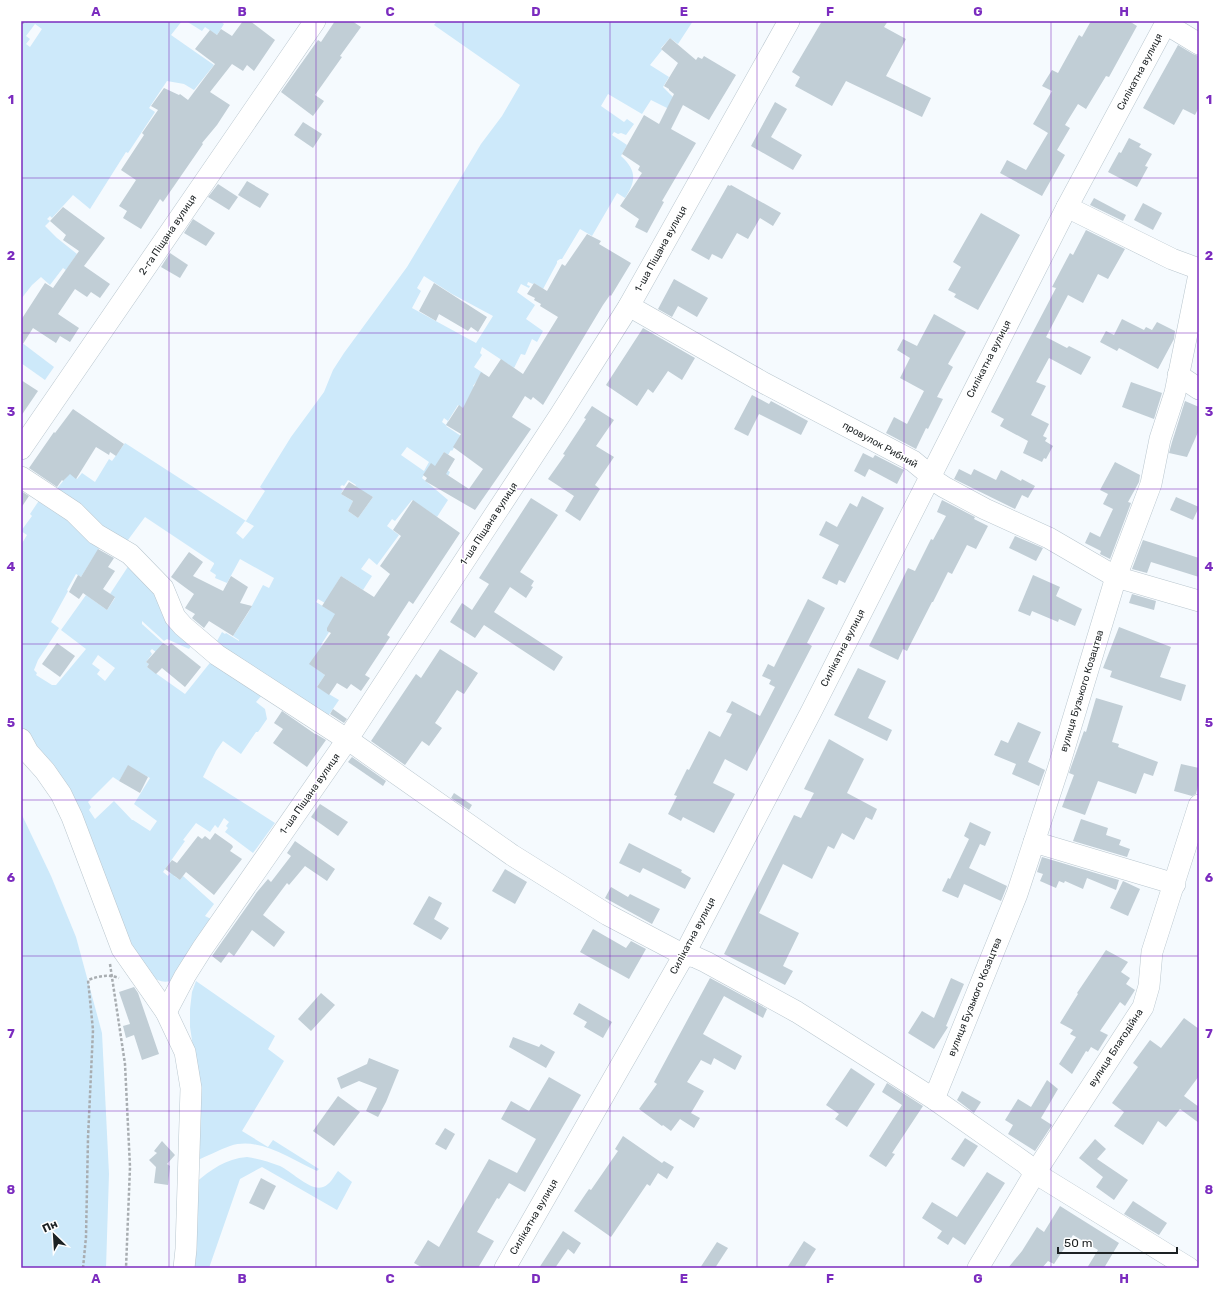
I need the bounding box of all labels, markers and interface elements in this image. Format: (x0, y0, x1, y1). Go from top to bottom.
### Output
text: A (91, 4, 101, 19)
text: B (237, 4, 247, 19)
text: C (385, 4, 395, 19)
text: D (531, 4, 541, 19)
text: E (680, 4, 688, 19)
text: F (826, 4, 834, 19)
text: G (973, 4, 983, 19)
text: H (1119, 4, 1129, 19)
street label: Силікатна вулиця (1115, 32, 1165, 112)
text: 1 (8, 92, 14, 107)
text: 1 (1206, 92, 1212, 107)
street label: 2-га Піщана вулиця (137, 193, 199, 277)
street label: 1-ша Піщана вулиця (632, 204, 690, 294)
text: 2 (7, 248, 15, 263)
text: 2 (1205, 248, 1213, 263)
street label: Силікатна вулиця (964, 318, 1014, 400)
text: 3 (7, 404, 16, 419)
text: 3 (1205, 404, 1214, 419)
street label: провулок Рибний (840, 419, 920, 471)
street label: 1-ша Піщана вулиця (458, 480, 520, 568)
text: 4 (7, 559, 16, 574)
text: 4 (1205, 559, 1214, 574)
street label: Силікатна вулиця (818, 607, 868, 689)
street label: вулиця Бузького Козацтва (1058, 629, 1106, 753)
text: 5 (7, 715, 15, 730)
text: 5 (1205, 715, 1213, 730)
street label: 1-ша Піщана вулиця (277, 751, 343, 837)
text: 6 (7, 870, 16, 885)
text: 6 (1205, 870, 1214, 885)
street label: Силікатна вулиця (668, 896, 718, 976)
street label: вулиця Бузького Козацтва (946, 936, 1004, 1058)
street label: вулиця Благодійна (1086, 1007, 1146, 1089)
text: 7 (7, 1026, 15, 1041)
text: 7 (1205, 1026, 1213, 1041)
street label: Силікатна вулиця (507, 1177, 561, 1257)
text: 8 (7, 1182, 16, 1197)
text: 8 (1205, 1182, 1214, 1197)
north arrow (34, 1215, 74, 1255)
text: Пн (40, 1217, 60, 1235)
scale bar (1058, 1229, 1177, 1255)
text: 50 m (1064, 1236, 1092, 1250)
text: A (91, 1271, 101, 1286)
text: B (237, 1271, 247, 1286)
text: C (385, 1271, 395, 1286)
text: D (531, 1271, 541, 1286)
text: E (680, 1271, 688, 1286)
text: F (826, 1271, 834, 1286)
text: G (973, 1271, 983, 1286)
text: H (1119, 1271, 1129, 1286)

